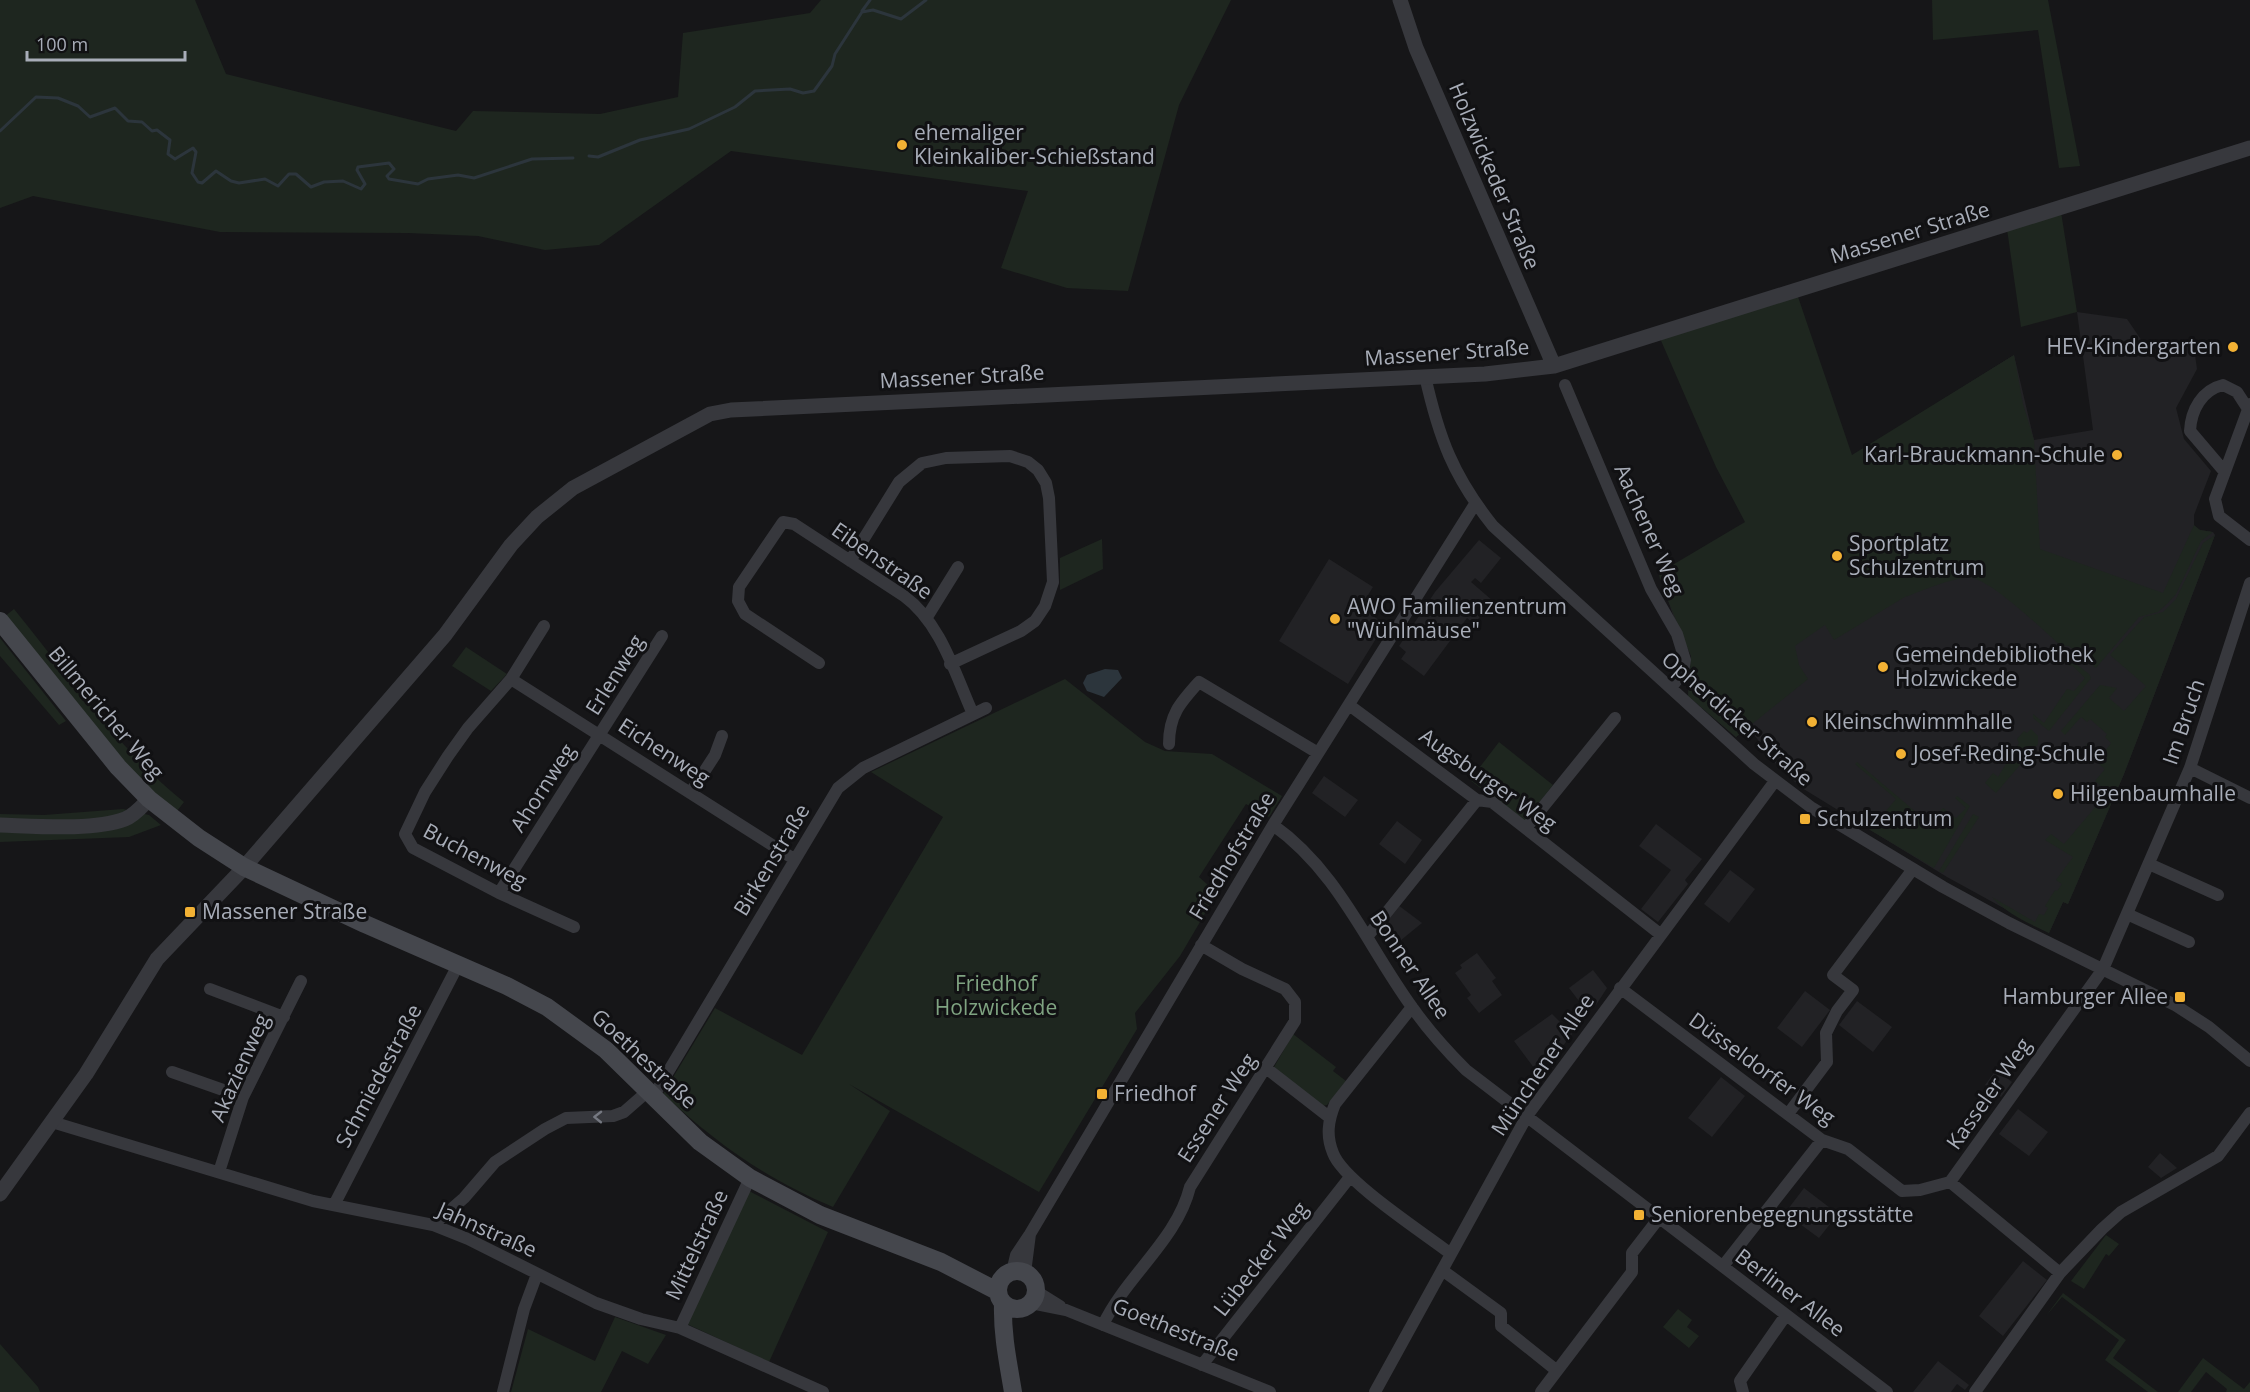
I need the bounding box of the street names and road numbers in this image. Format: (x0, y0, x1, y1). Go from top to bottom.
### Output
street label: Holzwickeder Straße (1443, 78, 1547, 273)
street label: Massener Straße (1827, 195, 1993, 270)
street label: Massener Straße (1364, 332, 1530, 372)
street label: Massener Straße (879, 358, 1045, 394)
street label: Aachener Weg (1608, 460, 1691, 600)
street label: Eibenstraße (827, 515, 939, 605)
street label: Erlenweg (579, 629, 650, 720)
street label: Billmericher Weg (43, 640, 171, 785)
street label: Opherdicker Straße (1656, 645, 1819, 792)
street label: Im Bruch (2155, 675, 2211, 768)
street label: Eichenweg (613, 711, 716, 791)
street label: Augsburger Weg (1414, 721, 1563, 837)
street label: Ahornweg (503, 738, 581, 837)
street label: Friedhofstraße (1182, 786, 1280, 925)
street label: Birkenstraße (727, 798, 816, 921)
street label: Buchenweg (419, 816, 532, 894)
street label: Bonner Allee (1364, 905, 1457, 1024)
street label: Münchener Allee (1484, 988, 1600, 1141)
street label: Schmiedestraße (329, 999, 428, 1152)
street label: Goethestraße (586, 1002, 703, 1114)
street label: Düsseldorfer Weg (1684, 1005, 1842, 1131)
street label: Akazienweg (203, 1009, 275, 1126)
street label: Kasseler Weg (1939, 1032, 2037, 1155)
street label: Essener Weg (1170, 1048, 1262, 1167)
street label: Mittelstraße (658, 1185, 734, 1304)
street label: Jahnstraße (432, 1194, 541, 1263)
street label: Lübecker Weg (1207, 1195, 1314, 1321)
street label: Berliner Allee (1730, 1242, 1851, 1343)
street label: Goethestraße (1109, 1291, 1244, 1367)

